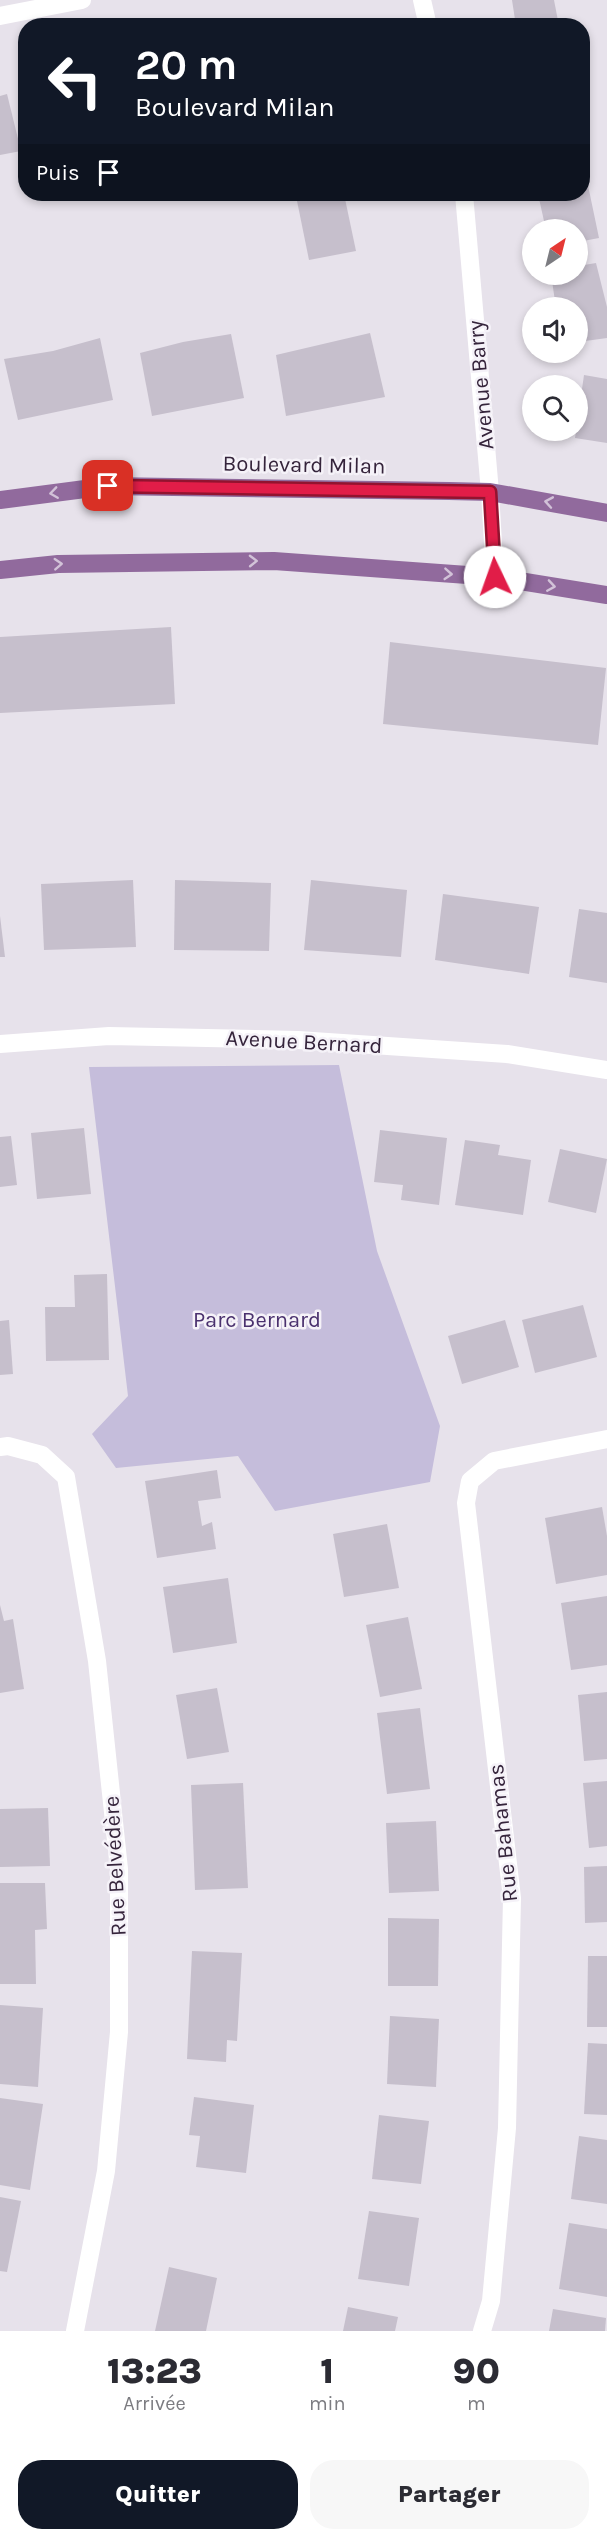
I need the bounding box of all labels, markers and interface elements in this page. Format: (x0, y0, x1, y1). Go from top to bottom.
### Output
text: 20 m (135, 40, 237, 90)
icon: left (36, 42, 114, 120)
text: Boulevard Milan (135, 91, 335, 123)
icon: arrive (92, 156, 125, 189)
text: Puis (36, 160, 80, 186)
north arrow (522, 219, 588, 285)
map controls (522, 219, 588, 441)
button: sound (522, 297, 588, 363)
street label: Avenue Barry (462, 319, 500, 451)
button: search (522, 375, 588, 441)
street label: Boulevard Milan (222, 451, 386, 479)
pin (82, 460, 133, 511)
icon: arrive (91, 469, 124, 502)
one-way arrow (49, 486, 58, 499)
one-way arrow (545, 497, 554, 509)
position arrow (463, 545, 527, 609)
one-way arrow (249, 555, 258, 567)
one-way arrow (54, 558, 63, 571)
one-way arrow (443, 567, 452, 580)
one-way arrow (545, 579, 555, 592)
street label: Avenue Bernard (225, 1025, 383, 1059)
park label: Parc Bernard (193, 1307, 321, 1333)
street label: Rue Bahamas (483, 1763, 523, 1903)
street label: Rue Belvédère (98, 1795, 132, 1937)
text: 13:23 (107, 2350, 202, 2392)
text: 1 (320, 2350, 334, 2392)
text: 90 (453, 2350, 500, 2392)
text: Arrivée (123, 2392, 186, 2415)
text: min (309, 2392, 346, 2415)
text: m (467, 2392, 486, 2415)
button: Quitter (18, 2460, 298, 2529)
button: Partager (310, 2460, 589, 2529)

